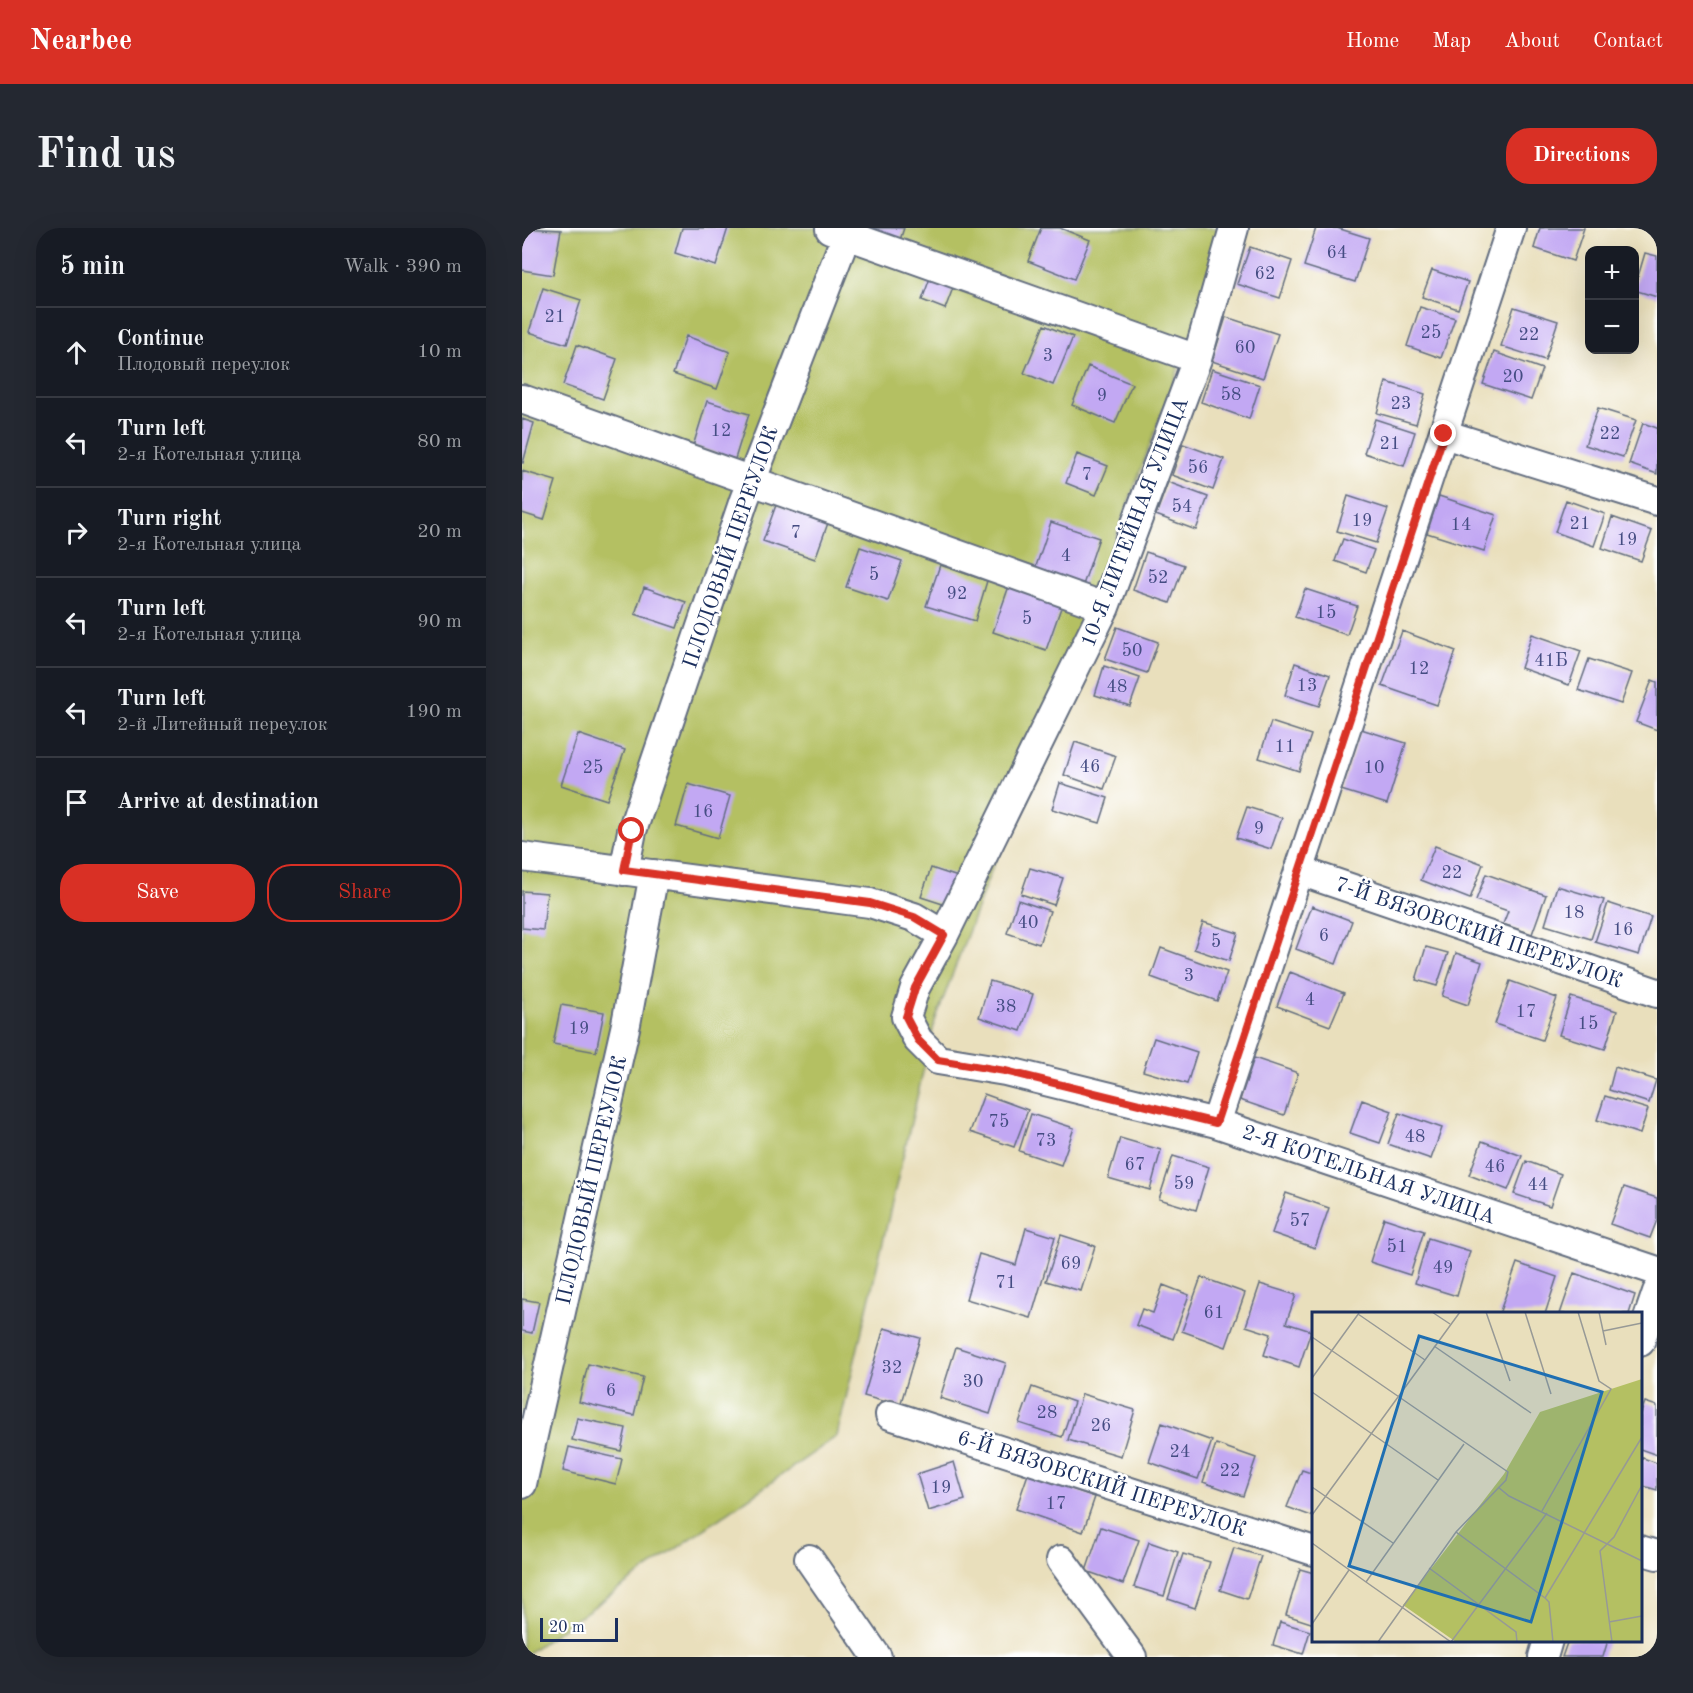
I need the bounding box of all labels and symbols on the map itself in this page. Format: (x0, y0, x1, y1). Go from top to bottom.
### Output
house number: 64 (1327, 244, 1347, 262)
house number: 62 (1255, 265, 1275, 283)
house number: 21 (545, 308, 565, 326)
house number: 25 (1421, 324, 1441, 342)
house number: 22 (1519, 326, 1539, 344)
house number: 60 (1235, 339, 1255, 357)
house number: 3 (1043, 347, 1053, 365)
house number: 20 (1503, 368, 1523, 386)
house number: 58 (1221, 386, 1241, 404)
house number: 9 (1097, 387, 1107, 405)
street label: 10-Я ЛИТЕЙНАЯ УЛИЦА (1073, 393, 1193, 650)
house number: 23 (1391, 395, 1411, 413)
route end (1430, 420, 1456, 446)
street label: ПЛОДОВЫЙ ПЕРЕУЛОК (675, 422, 783, 671)
house number: 12 (711, 422, 731, 440)
house number: 22 (1600, 425, 1620, 443)
house number: 21 (1380, 435, 1400, 453)
house number: 56 (1188, 459, 1208, 477)
house number: 7 (1082, 466, 1092, 484)
house number: 54 (1172, 498, 1192, 516)
house number: 19 (1352, 512, 1372, 530)
house number: 21 (1570, 515, 1590, 533)
house number: 14 (1451, 516, 1471, 534)
house number: 7 (791, 524, 801, 542)
house number: 19 (1617, 531, 1637, 549)
house number: 4 (1061, 547, 1071, 565)
house number: 5 (869, 566, 879, 584)
house number: 52 (1148, 569, 1168, 587)
house number: 92 (947, 585, 967, 603)
house number: 15 (1316, 604, 1336, 622)
house number: 5 (1022, 610, 1032, 628)
house number: 50 (1122, 642, 1142, 660)
house number: 41Б (1534, 652, 1568, 670)
house number: 12 (1409, 660, 1429, 678)
house number: 13 (1297, 677, 1317, 695)
house number: 48 (1107, 678, 1127, 696)
house number: 11 (1275, 738, 1295, 756)
house number: 46 (1080, 758, 1100, 776)
house number: 25 (583, 759, 603, 777)
house number: 10 (1364, 759, 1384, 777)
house number: 16 (693, 803, 713, 821)
route start (618, 817, 644, 843)
house number: 9 (1254, 820, 1264, 838)
house number: 22 (1442, 864, 1462, 882)
street label: 7-Й ВЯЗОВСКИЙ ПЕРЕУЛОК (1332, 870, 1627, 993)
house number: 18 (1564, 904, 1584, 922)
house number: 40 (1018, 914, 1038, 932)
house number: 16 (1613, 921, 1633, 939)
house number: 6 (1319, 927, 1329, 945)
house number: 5 (1211, 933, 1221, 951)
house number: 3 (1184, 967, 1194, 985)
house number: 4 (1305, 991, 1315, 1009)
house number: 38 (996, 998, 1016, 1016)
house number: 17 (1516, 1003, 1536, 1021)
house number: 15 (1578, 1015, 1598, 1033)
house number: 19 (569, 1020, 589, 1038)
street label: ПЛОДОВЫЙ ПЕРЕУЛОК (549, 1053, 631, 1307)
house number: 75 (989, 1113, 1009, 1131)
street label: 2-Я КОТЕЛЬНАЯ УЛИЦА (1239, 1122, 1498, 1229)
house number: 48 (1405, 1128, 1425, 1146)
house number: 73 (1036, 1132, 1056, 1150)
house number: 67 (1125, 1156, 1145, 1174)
house number: 46 (1485, 1158, 1505, 1176)
house number: 59 (1174, 1175, 1194, 1193)
house number: 44 (1528, 1176, 1548, 1194)
house number: 57 (1290, 1212, 1310, 1230)
house number: 51 (1387, 1238, 1407, 1256)
house number: 69 (1061, 1255, 1081, 1273)
house number: 49 (1433, 1259, 1453, 1277)
house number: 71 (996, 1274, 1016, 1292)
house number: 61 (1204, 1304, 1224, 1322)
inset map (1312, 1312, 1642, 1642)
house number: 32 (882, 1359, 902, 1377)
house number: 30 (963, 1373, 983, 1391)
house number: 6 (606, 1382, 616, 1400)
house number: 28 (1037, 1404, 1057, 1422)
house number: 26 (1091, 1417, 1111, 1435)
street label: 6-Й ВЯЗОВСКИЙ ПЕРЕУЛОК (954, 1423, 1250, 1541)
house number: 24 (1170, 1443, 1190, 1461)
house number: 22 (1220, 1462, 1240, 1480)
house number: 19 (931, 1479, 951, 1497)
house number: 17 (1046, 1495, 1066, 1513)
scale bar (540, 1615, 618, 1642)

